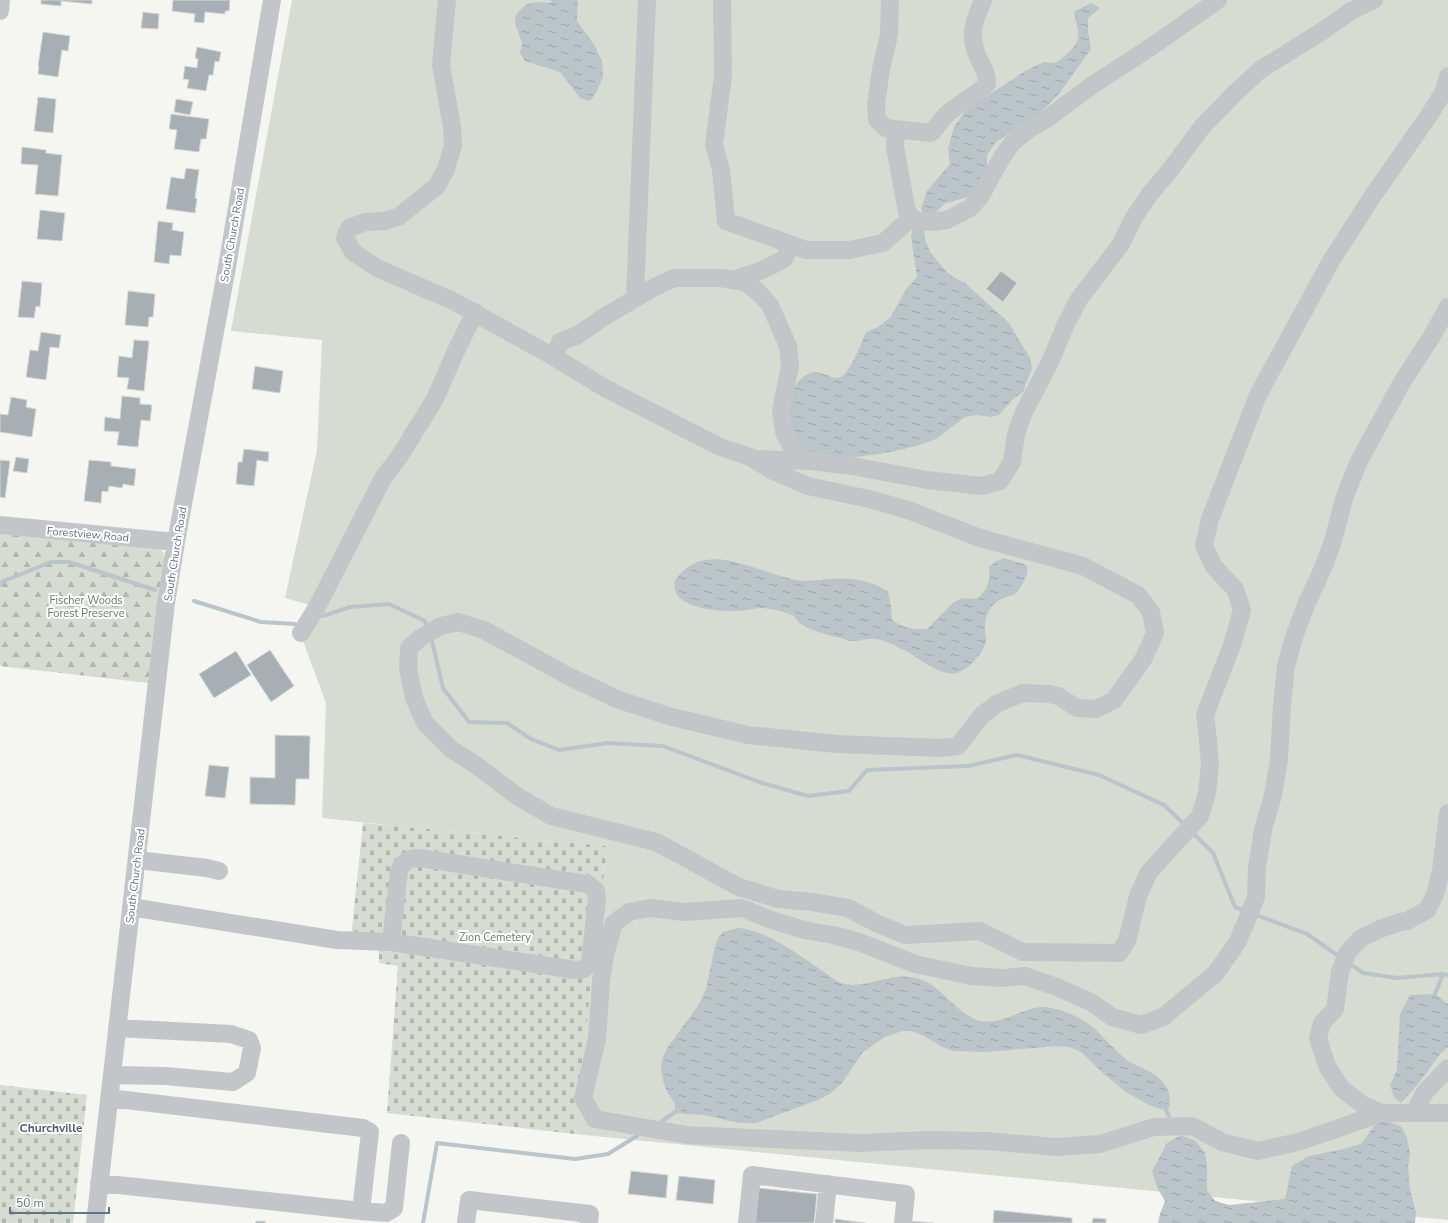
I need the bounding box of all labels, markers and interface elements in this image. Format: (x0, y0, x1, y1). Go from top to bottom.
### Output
street label: South Church Road (217, 187, 248, 283)
street label: South Church Road (161, 506, 190, 602)
street label: Forestview Road (46, 523, 130, 546)
park label: Fischer Woods Forest Preserve (48, 593, 125, 621)
street label: South Church Road (122, 828, 149, 924)
park label: Zion Cemetery (459, 930, 531, 945)
district label: Churchville (20, 1120, 83, 1136)
scale bar (10, 1189, 109, 1215)
text: 50 m (16, 1195, 44, 1211)

